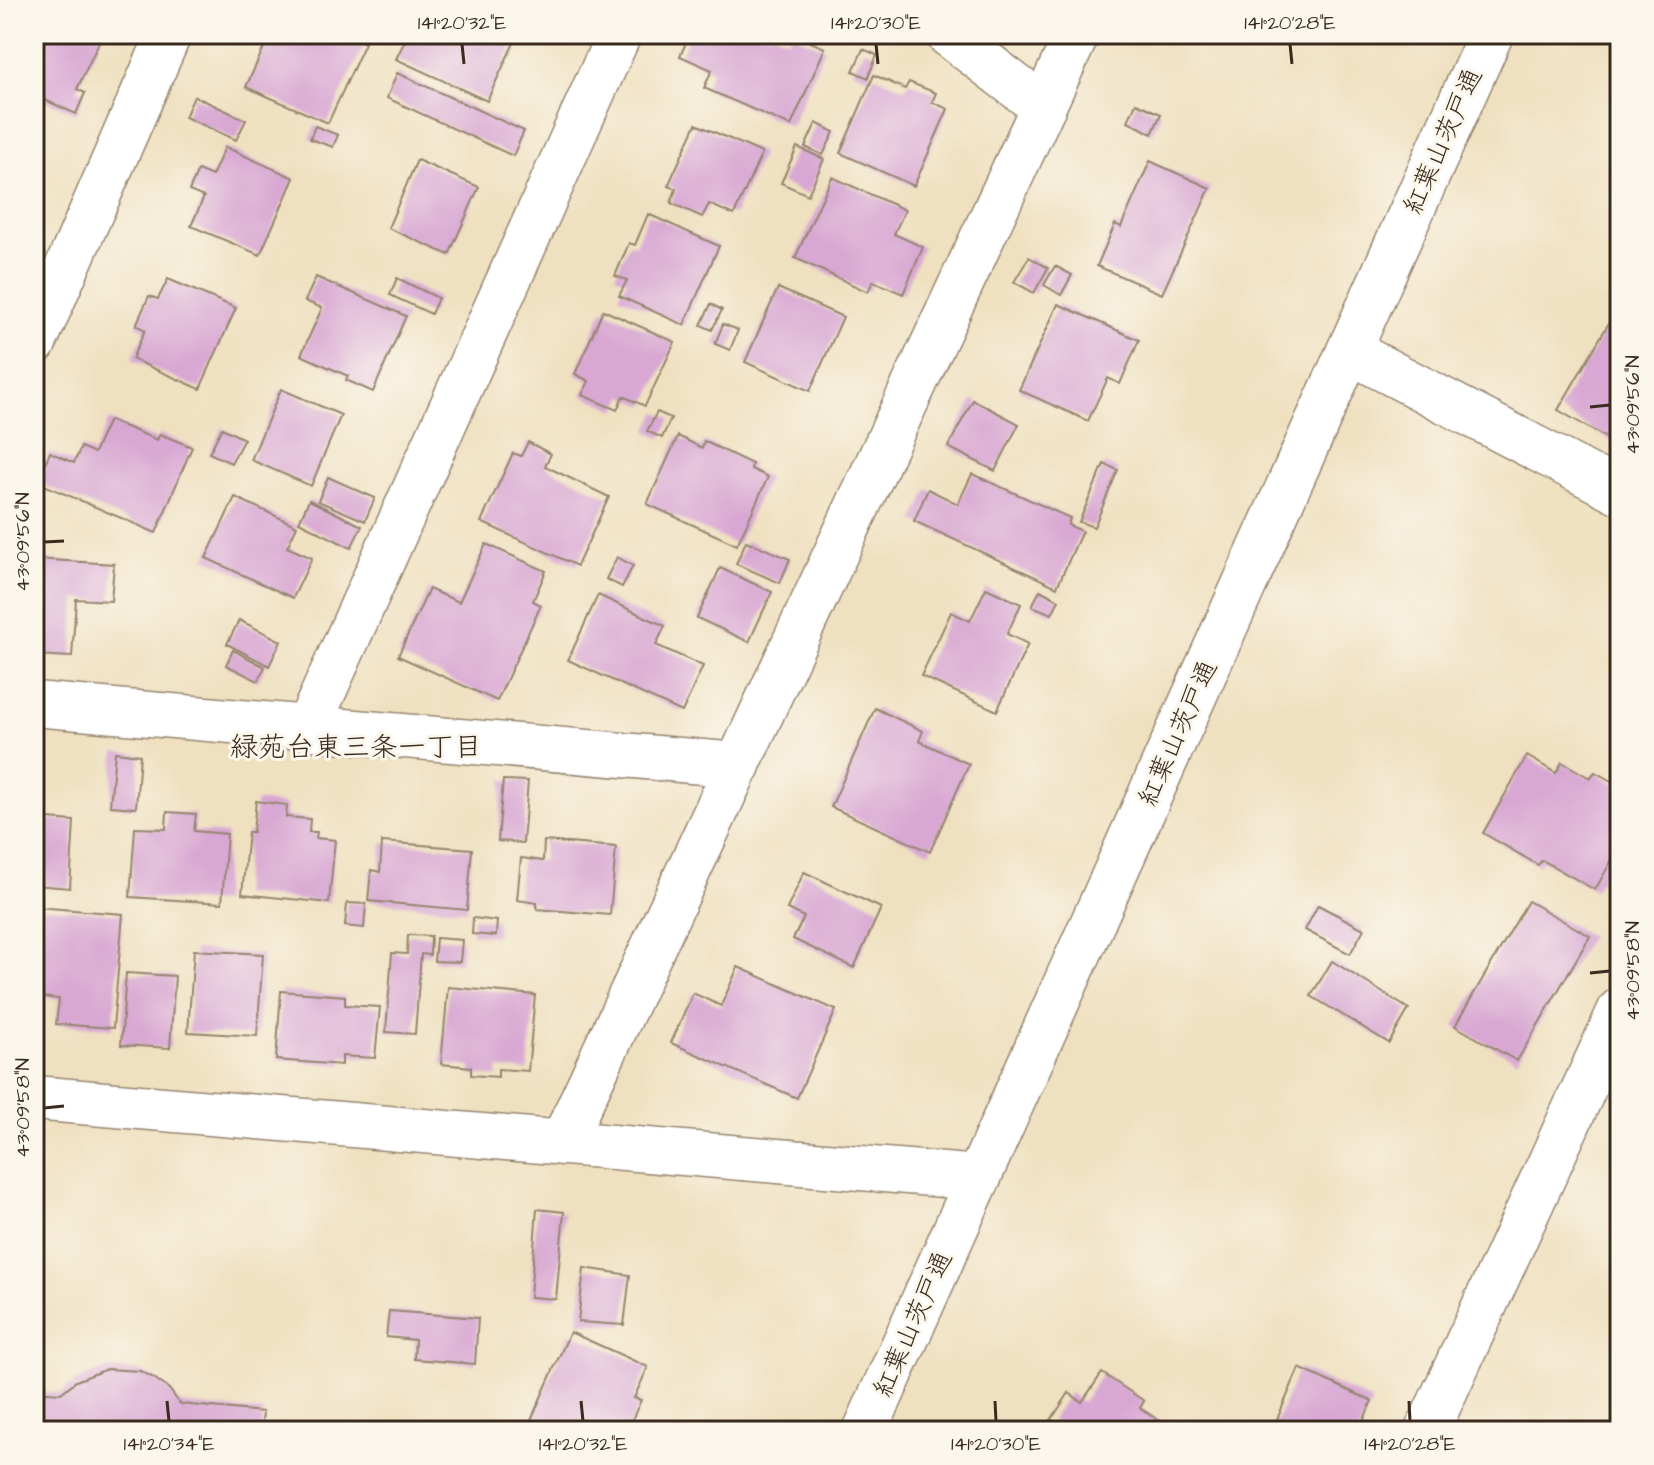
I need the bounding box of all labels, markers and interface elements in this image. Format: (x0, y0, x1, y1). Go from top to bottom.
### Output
text: 141°20'32"E (418, 9, 506, 37)
text: 141°20'30"E (831, 9, 921, 37)
text: 141°20'28"E (1244, 9, 1336, 37)
street label: 紅葉山茨戸通 (1395, 62, 1491, 220)
text: 43°09'56"N (1619, 355, 1647, 455)
text: 43°09'56"N (9, 492, 37, 592)
street label: 紅葉山茨戸通 (1130, 654, 1226, 812)
district label: 緑苑台東三条一丁目 (230, 728, 482, 767)
text: 43°09'58"N (1619, 921, 1647, 1021)
text: 43°09'58"N (9, 1058, 37, 1158)
street label: 紅葉山茨戸通 (865, 1245, 961, 1403)
text: 141°20'34"E (124, 1430, 215, 1458)
text: 141°20'32"E (539, 1430, 627, 1458)
text: 141°20'30"E (951, 1430, 1041, 1458)
text: 141°20'28"E (1364, 1430, 1456, 1458)

